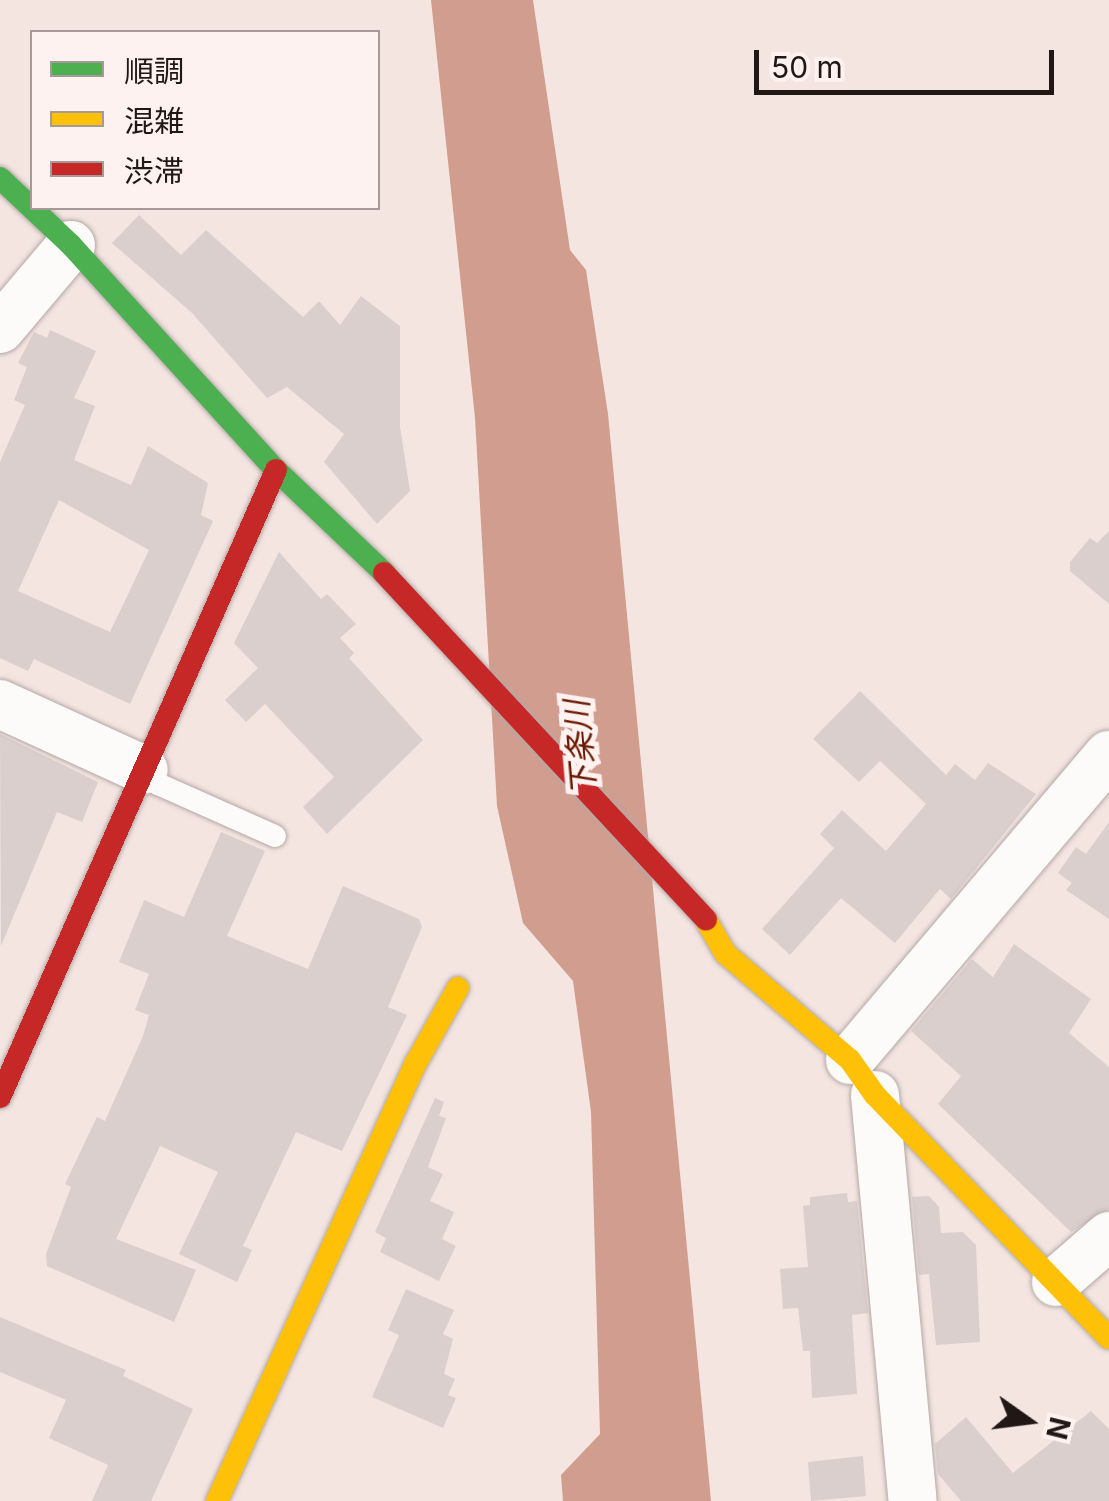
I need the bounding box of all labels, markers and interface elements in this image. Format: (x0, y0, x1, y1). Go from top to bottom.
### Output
legend (30, 30, 380, 210)
scale bar (759, 30, 1059, 92)
text: 50 m (771, 49, 843, 85)
text: 順調 (124, 53, 184, 89)
text: 混雑 (124, 103, 184, 139)
text: 渋滞 (124, 153, 184, 189)
water label: 下条川 (558, 699, 604, 797)
north arrow (979, 1371, 1079, 1471)
text: N (1039, 1414, 1077, 1443)

